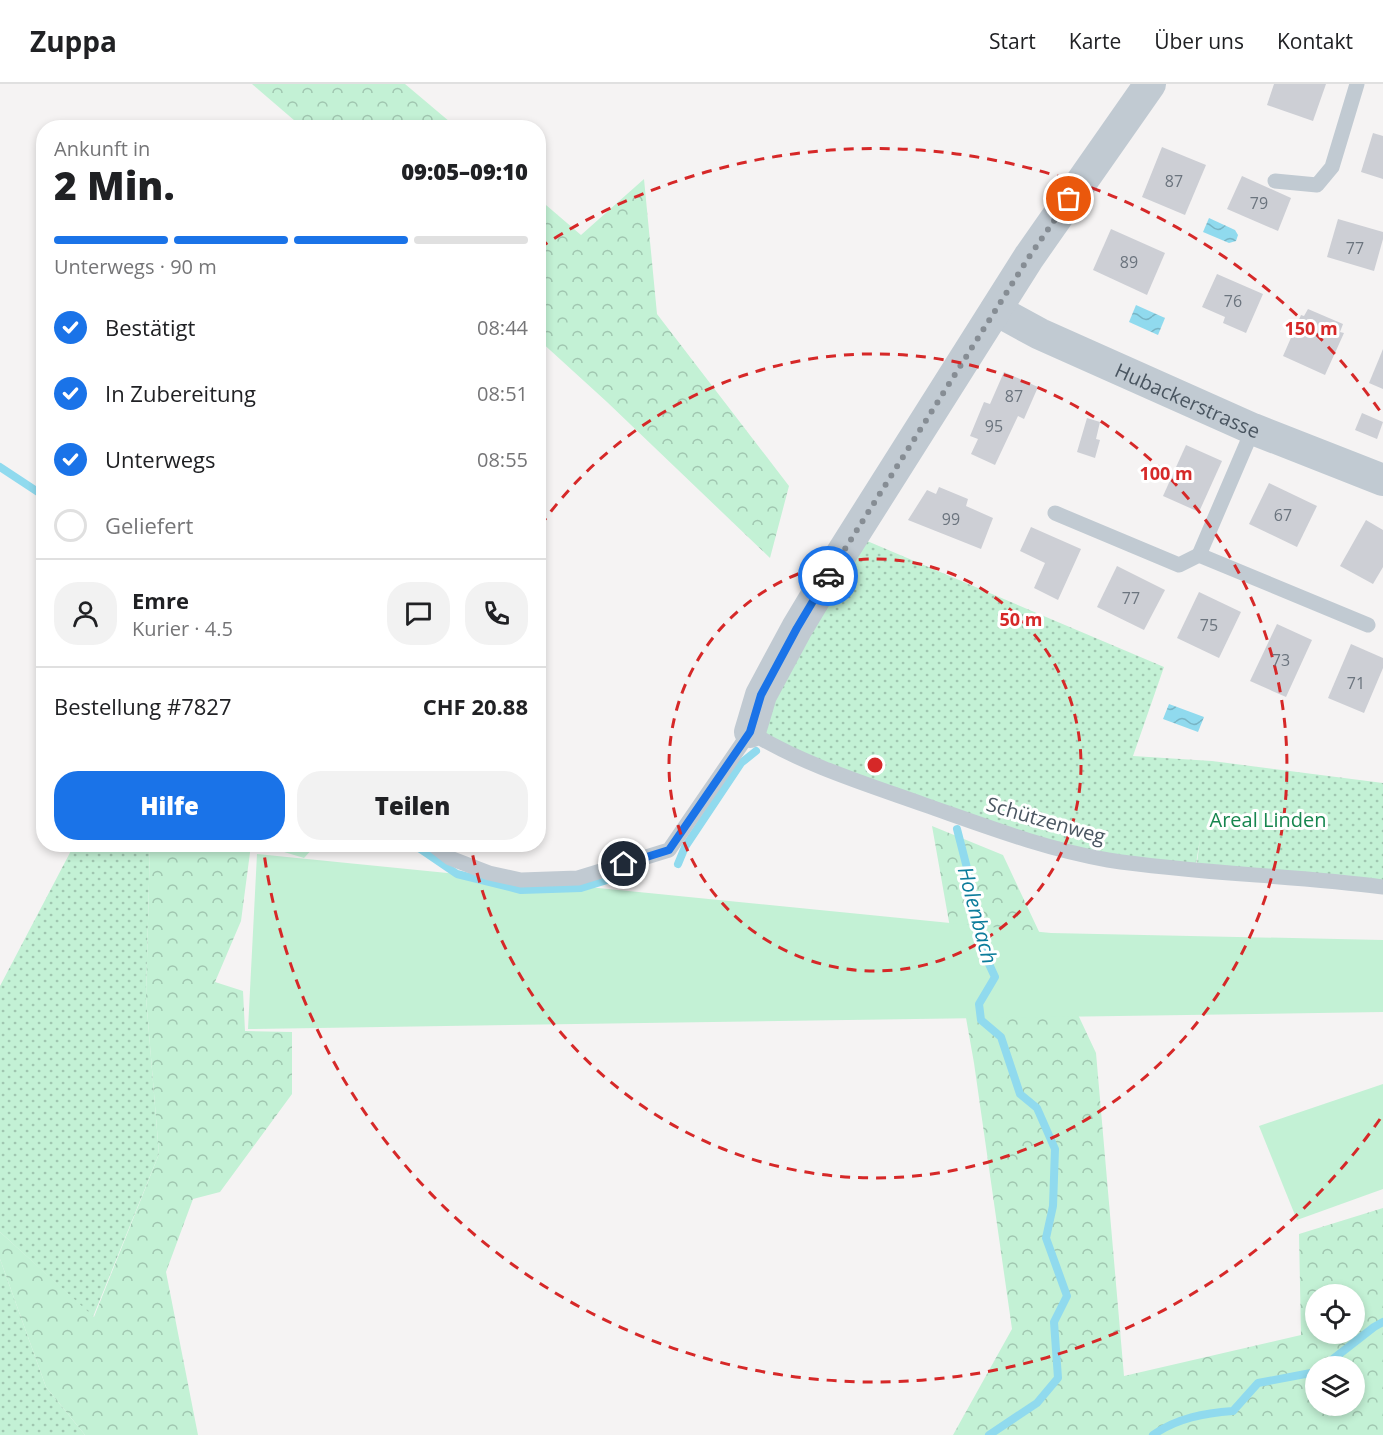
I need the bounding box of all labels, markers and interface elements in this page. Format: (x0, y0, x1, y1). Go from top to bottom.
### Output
text: Zuppa (30, 22, 117, 60)
text: Start (989, 27, 1036, 55)
text: Karte (1069, 27, 1121, 55)
text: Über uns (1154, 27, 1244, 55)
text: Kontakt (1277, 27, 1353, 55)
text: Ankunft in (54, 135, 150, 162)
text: 09:05–09:10 (401, 156, 528, 186)
text: 2 Min. (54, 158, 175, 211)
house number: 87 (1165, 170, 1183, 192)
pin (1043, 173, 1094, 224)
icon: bag (1052, 182, 1085, 215)
house number: 79 (1250, 192, 1268, 214)
house number: 77 (1346, 237, 1364, 259)
house number: 89 (1120, 251, 1138, 273)
text: Unterwegs · 90 m (54, 253, 217, 280)
house number: 76 (1224, 290, 1242, 312)
icon: check (54, 311, 87, 344)
text: Bestätigt (105, 312, 195, 342)
text: 08:44 (477, 314, 528, 341)
text: 150 m (1284, 316, 1338, 340)
street label: Hubackerstrasse (1111, 356, 1264, 444)
icon: check (54, 377, 87, 410)
text: In Zubereitung (105, 378, 256, 408)
text: 08:51 (477, 380, 528, 407)
house number: 87 (1005, 385, 1023, 407)
house number: 95 (985, 415, 1003, 437)
icon: check (54, 443, 87, 476)
text: Unterwegs (105, 444, 216, 474)
text: 08:55 (477, 446, 528, 473)
text: 100 m (1139, 461, 1193, 485)
house number: 67 (1274, 504, 1292, 526)
house number: 99 (942, 508, 960, 530)
text: Geliefert (105, 510, 193, 540)
courier (798, 546, 858, 606)
icon: car (812, 560, 845, 593)
button: person (54, 582, 117, 645)
button: chat (387, 582, 450, 645)
button: phone (465, 582, 528, 645)
text: Emre (132, 585, 189, 615)
house number: 77 (1122, 587, 1140, 609)
text: 50 m (1000, 607, 1042, 631)
house number: 75 (1200, 614, 1218, 636)
text: Kurier · 4.5 (132, 615, 233, 642)
house number: 73 (1272, 649, 1290, 671)
house number: 71 (1347, 672, 1365, 694)
text: Bestellung #7827 (54, 691, 232, 721)
text: CHF 20.88 (423, 691, 528, 721)
centre of rings (865, 755, 885, 775)
button: Hilfe (54, 771, 285, 840)
button: Teilen (297, 771, 528, 840)
street label: Schützenweg (983, 790, 1109, 850)
park label: Areal Linden (1210, 806, 1326, 833)
pin (598, 838, 649, 889)
icon: home (607, 847, 640, 880)
water label: Holenbach (952, 863, 1004, 967)
map controls (1305, 1284, 1365, 1416)
button: locate (1305, 1284, 1365, 1344)
button: layers (1305, 1356, 1365, 1416)

